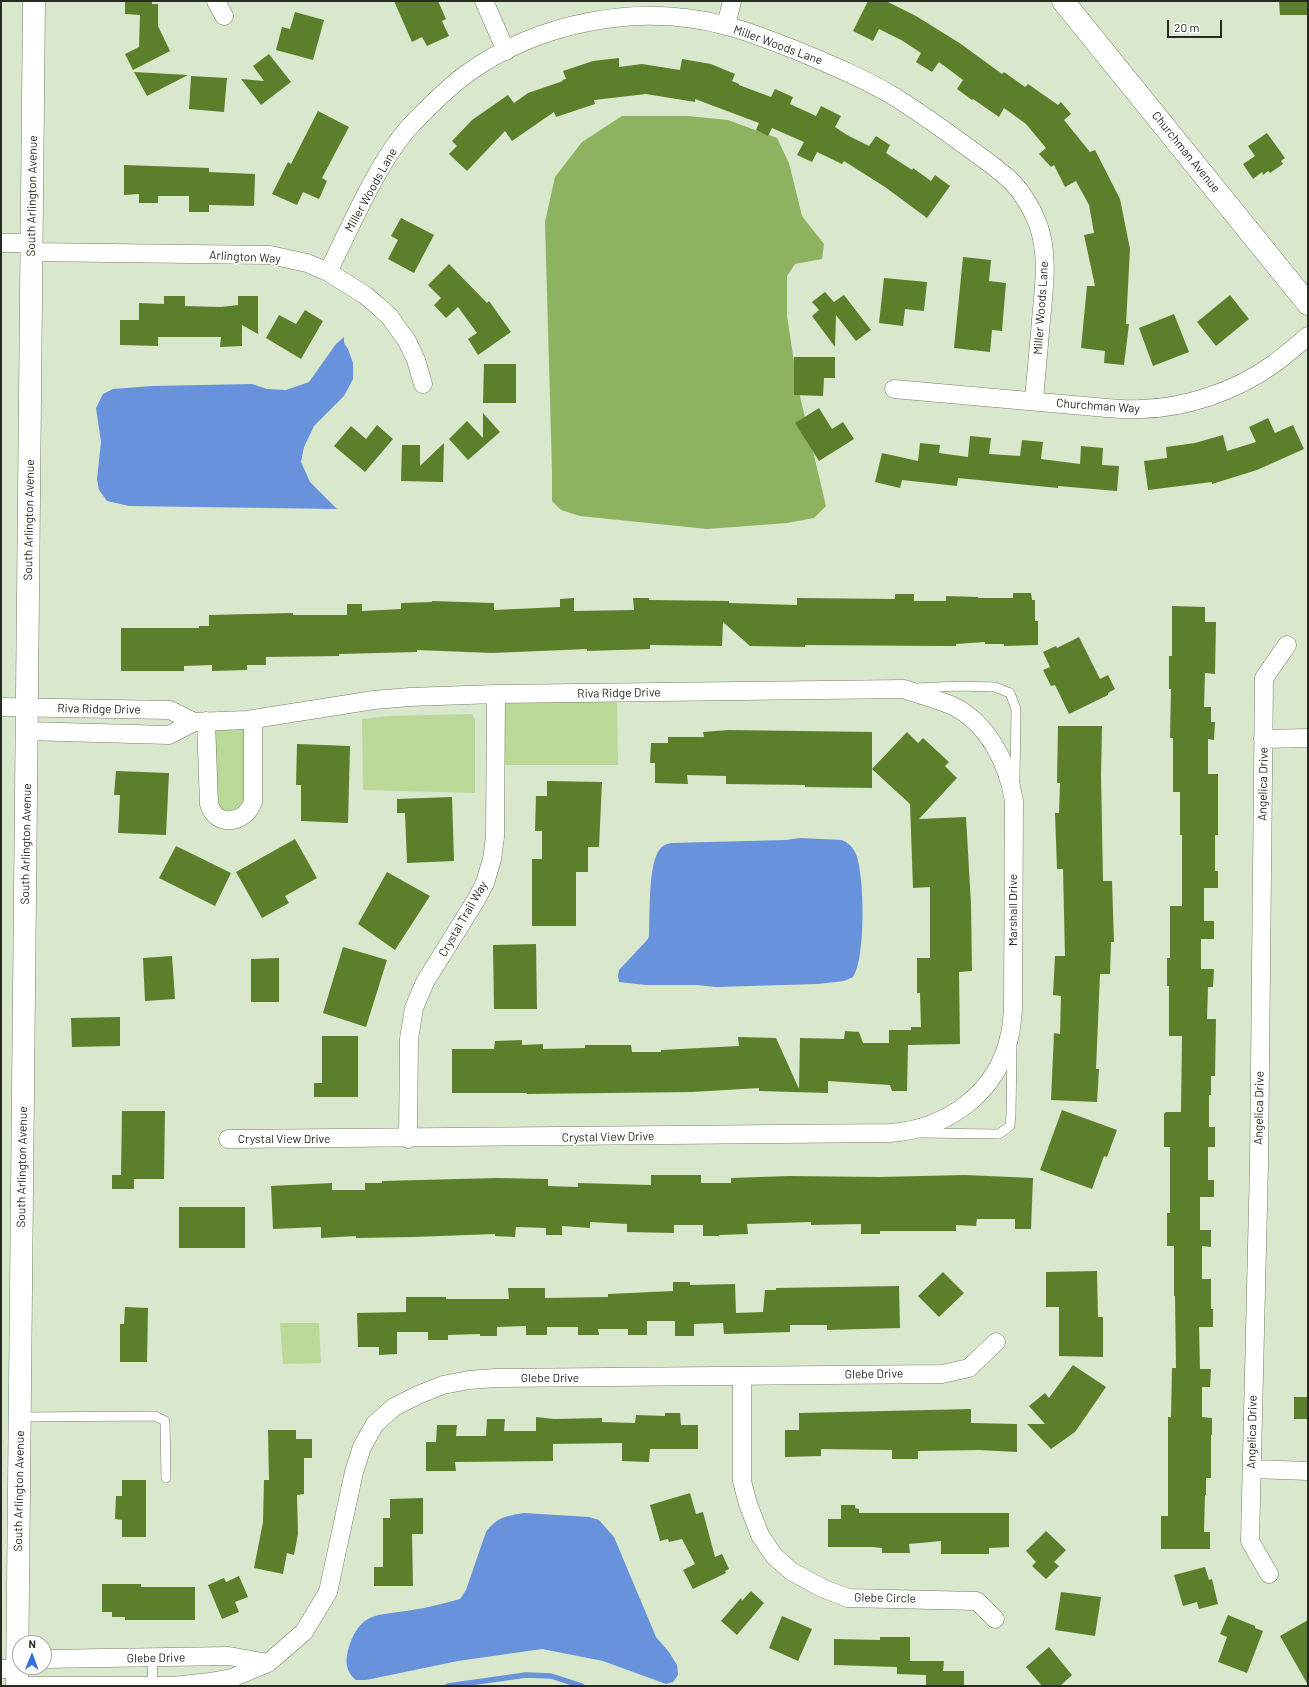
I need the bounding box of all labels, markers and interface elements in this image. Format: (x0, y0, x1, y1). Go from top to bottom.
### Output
scale bar (1169, 12, 1224, 38)
text: 20 m (1174, 20, 1200, 34)
street label: Miller Woods Lane (731, 22, 825, 68)
street label: Churchman Avenue (1149, 109, 1223, 195)
street label: South Arlington Avenue (24, 135, 40, 257)
street label: Miller Woods Lane (342, 145, 400, 235)
street label: Arlington Way (209, 248, 281, 266)
street label: Miller Woods Lane (1031, 261, 1051, 355)
street label: Churchman Way (1056, 396, 1140, 416)
street label: South Arlington Avenue (21, 459, 37, 581)
street label: Riva Ridge Drive (577, 685, 661, 701)
street label: Riva Ridge Drive (57, 701, 141, 717)
street label: Angelica Drive (1255, 747, 1271, 821)
street label: South Arlington Avenue (18, 783, 34, 905)
street label: Marshall Drive (1006, 874, 1020, 946)
street label: Crystal Trail Way (436, 879, 490, 959)
street label: Angelica Drive (1251, 1071, 1267, 1145)
street label: South Arlington Avenue (14, 1106, 30, 1228)
street label: Crystal View Drive (562, 1129, 654, 1145)
street label: Crystal View Drive (238, 1132, 330, 1146)
street label: Glebe Drive (845, 1366, 903, 1382)
street label: Glebe Drive (521, 1371, 579, 1385)
street label: Angelica Drive (1244, 1395, 1260, 1469)
street label: South Arlington Avenue (11, 1430, 27, 1552)
street label: Glebe Circle (854, 1590, 916, 1606)
north arrow (12, 1635, 52, 1675)
text: N (28, 1637, 36, 1650)
street label: Glebe Drive (127, 1650, 185, 1666)

